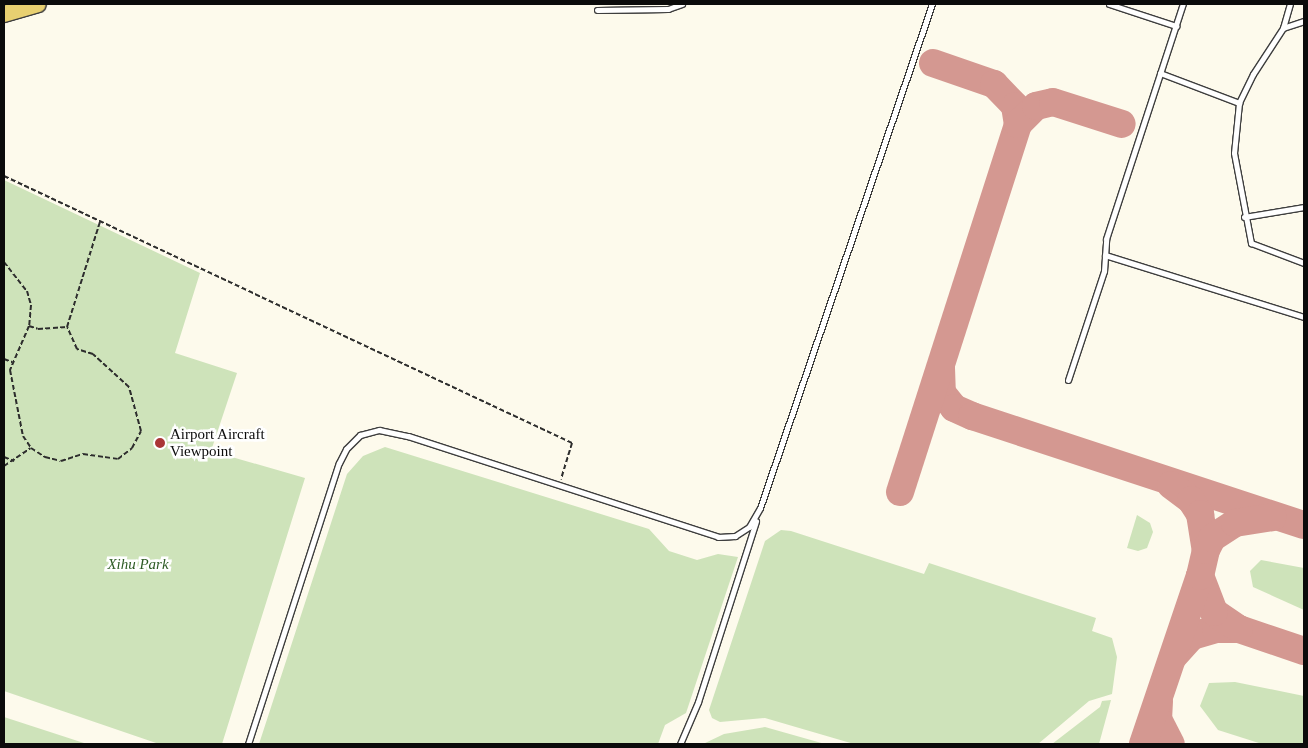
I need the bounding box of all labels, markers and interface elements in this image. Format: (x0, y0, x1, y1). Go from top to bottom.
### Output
place label: Airport Aircraft Viewpoint (170, 425, 273, 460)
marker: Airport Aircraft Viewpoint (154, 437, 166, 449)
park label: Xihu Park (105, 556, 171, 574)

